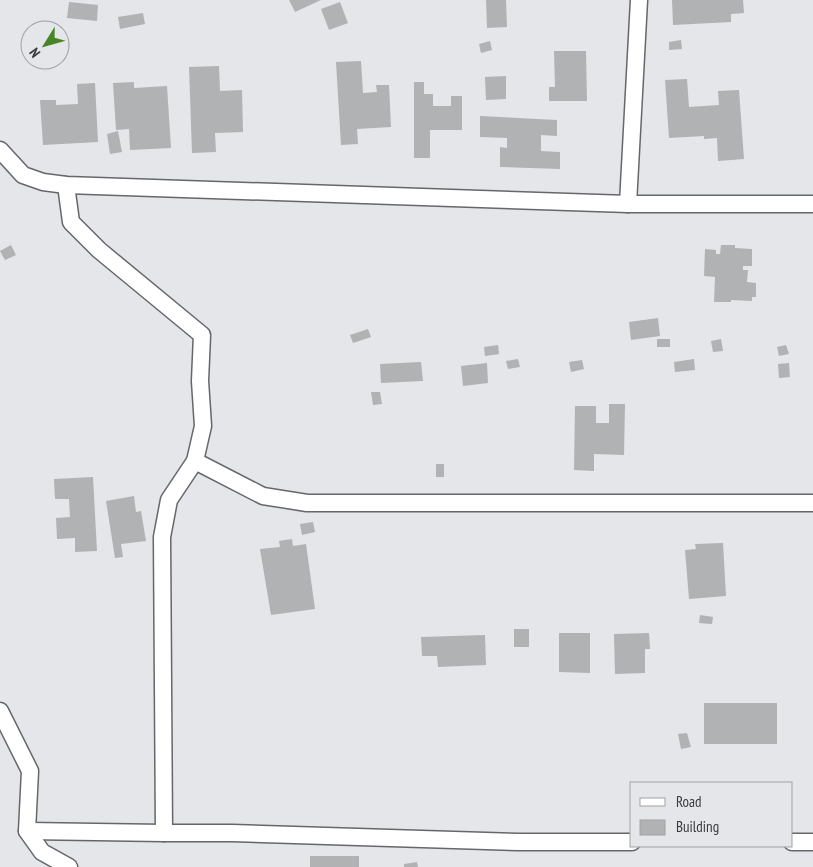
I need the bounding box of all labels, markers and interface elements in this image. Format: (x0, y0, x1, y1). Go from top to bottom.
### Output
north arrow (20, 20, 70, 70)
text: N (25, 44, 44, 61)
legend (630, 782, 793, 847)
text: Road (676, 792, 702, 811)
text: Building (676, 817, 719, 836)

